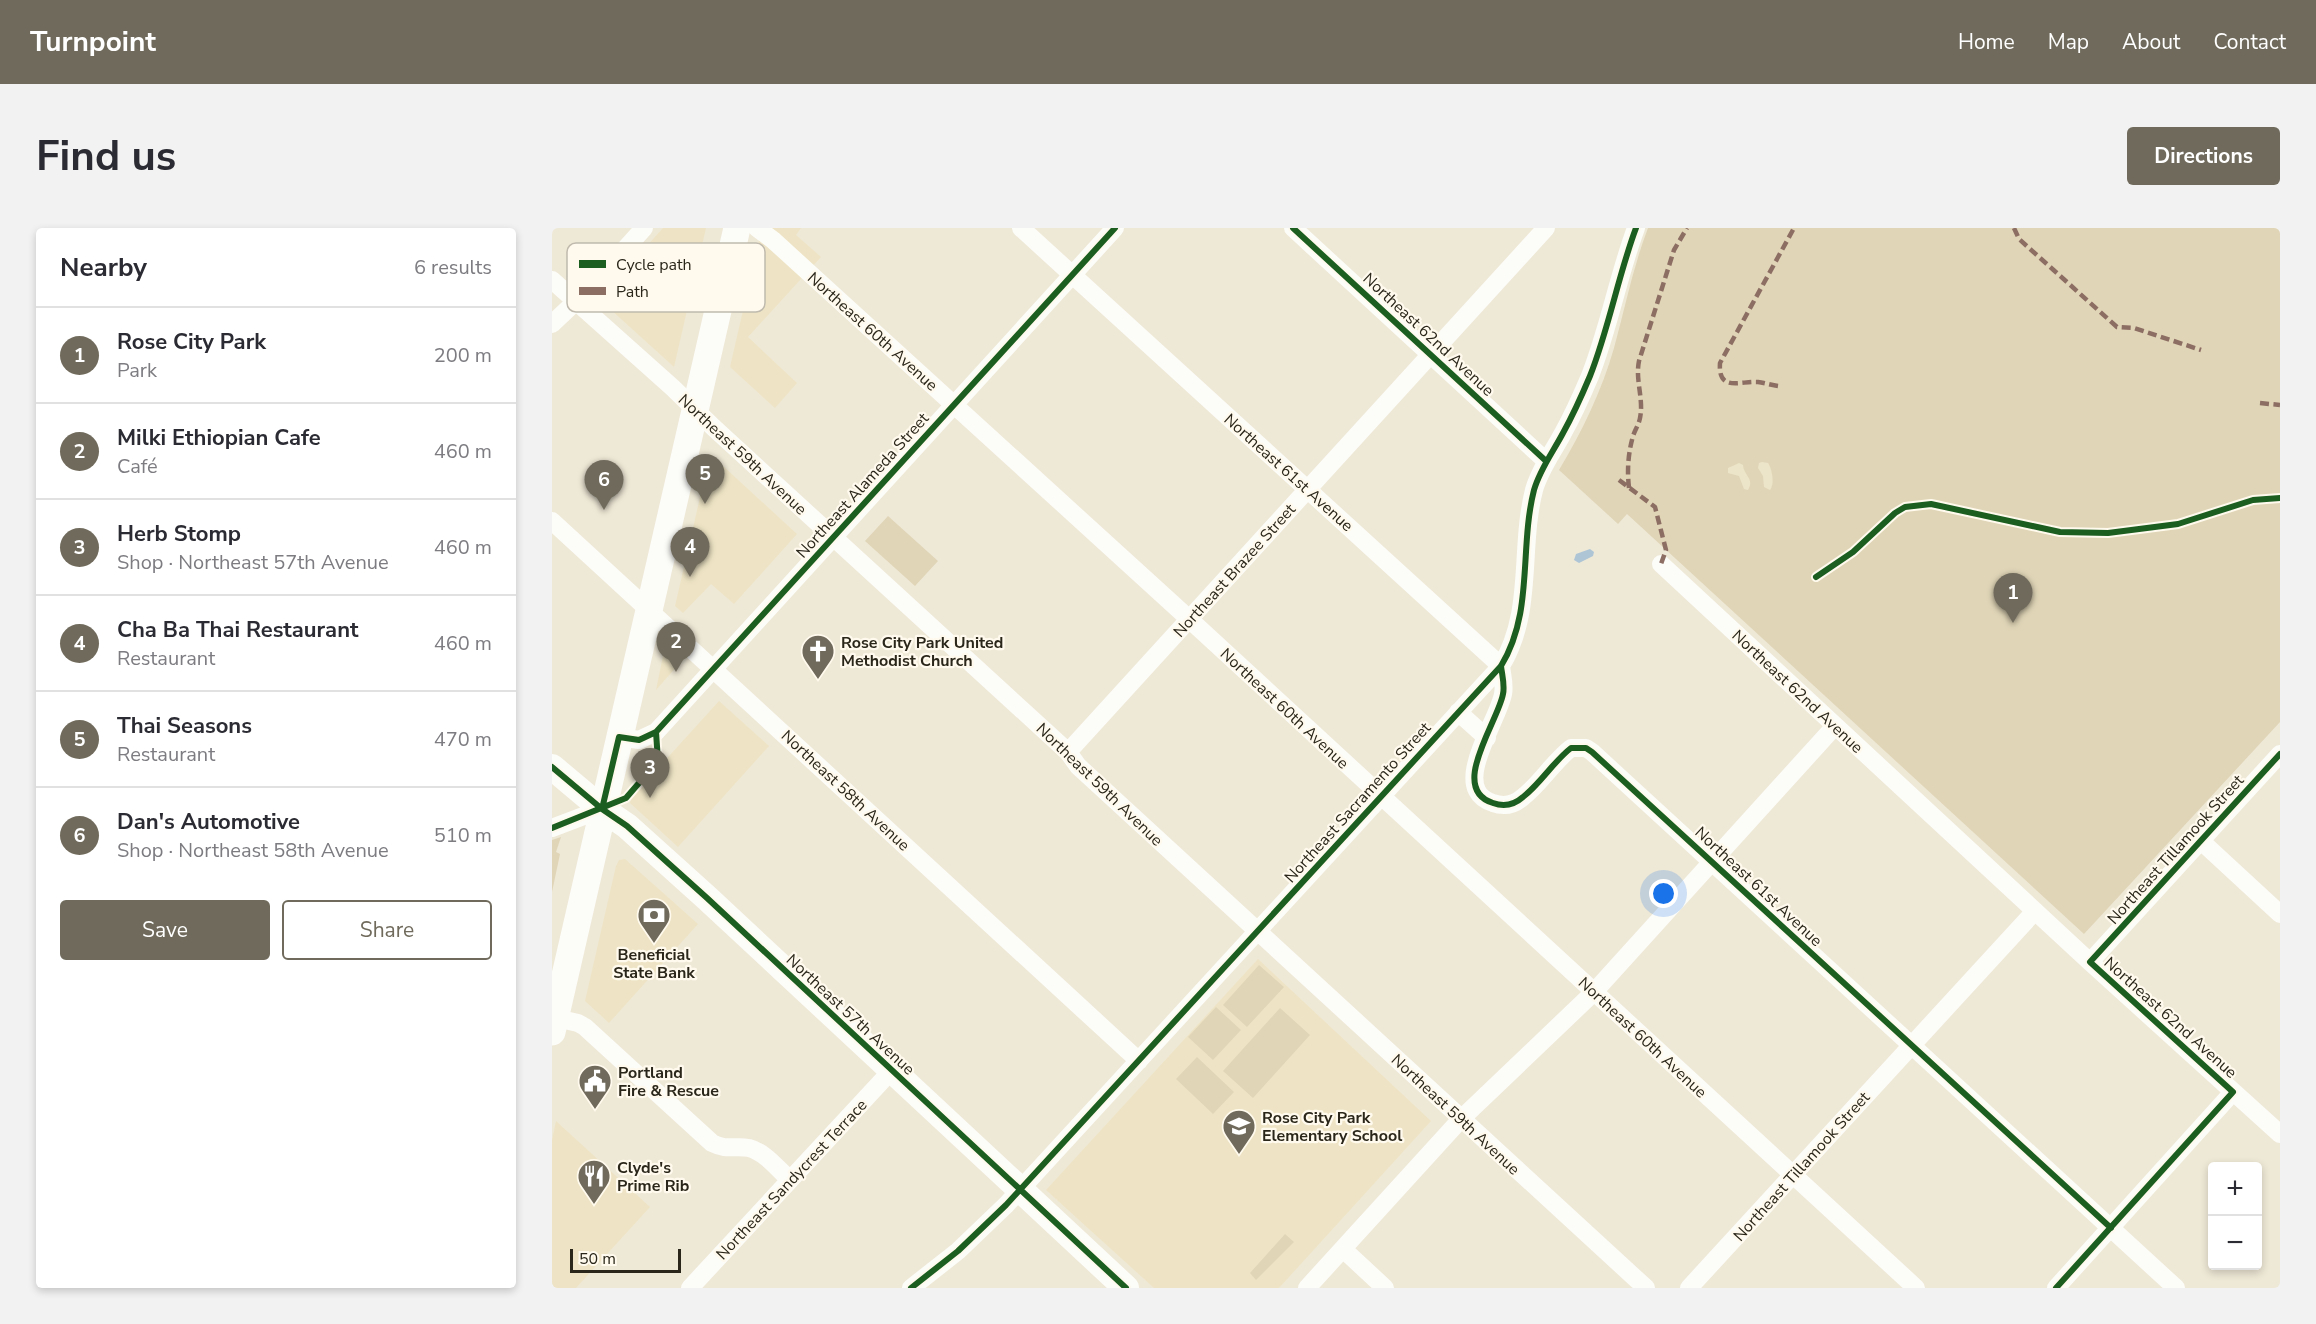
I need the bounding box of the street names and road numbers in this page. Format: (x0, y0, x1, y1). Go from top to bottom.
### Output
street label: Northeast 60th Avenue (802, 267, 942, 396)
street label: Northeast 62nd Avenue (1358, 268, 1499, 401)
street label: Northeast 59th Avenue (675, 390, 811, 518)
street label: Northeast Alameda Street (791, 408, 934, 563)
street label: Northeast 61st Avenue (1219, 409, 1358, 537)
street label: Northeast Brazee Street (1169, 499, 1301, 642)
street label: Northeast 62nd Avenue (1727, 625, 1868, 758)
street label: Northeast 60th Avenue (1215, 643, 1353, 774)
street label: Northeast Sacramento Street (1280, 717, 1436, 888)
street label: Northeast 59th Avenue (1031, 718, 1168, 851)
street label: Northeast 58th Avenue (776, 725, 914, 856)
street label: Northeast Tillamook Street (2103, 770, 2249, 929)
street label: Northeast 61st Avenue (1690, 822, 1827, 952)
street label: Northeast 57th Avenue (781, 949, 919, 1080)
street label: Northeast 62nd Avenue (2099, 952, 2242, 1083)
street label: Northeast 60th Avenue (1573, 972, 1711, 1103)
street label: Northeast 59th Avenue (1386, 1049, 1524, 1180)
street label: Northeast Tillamook Street (1729, 1087, 1875, 1246)
street label: Northeast Sandycrest Terrace (711, 1095, 872, 1265)

